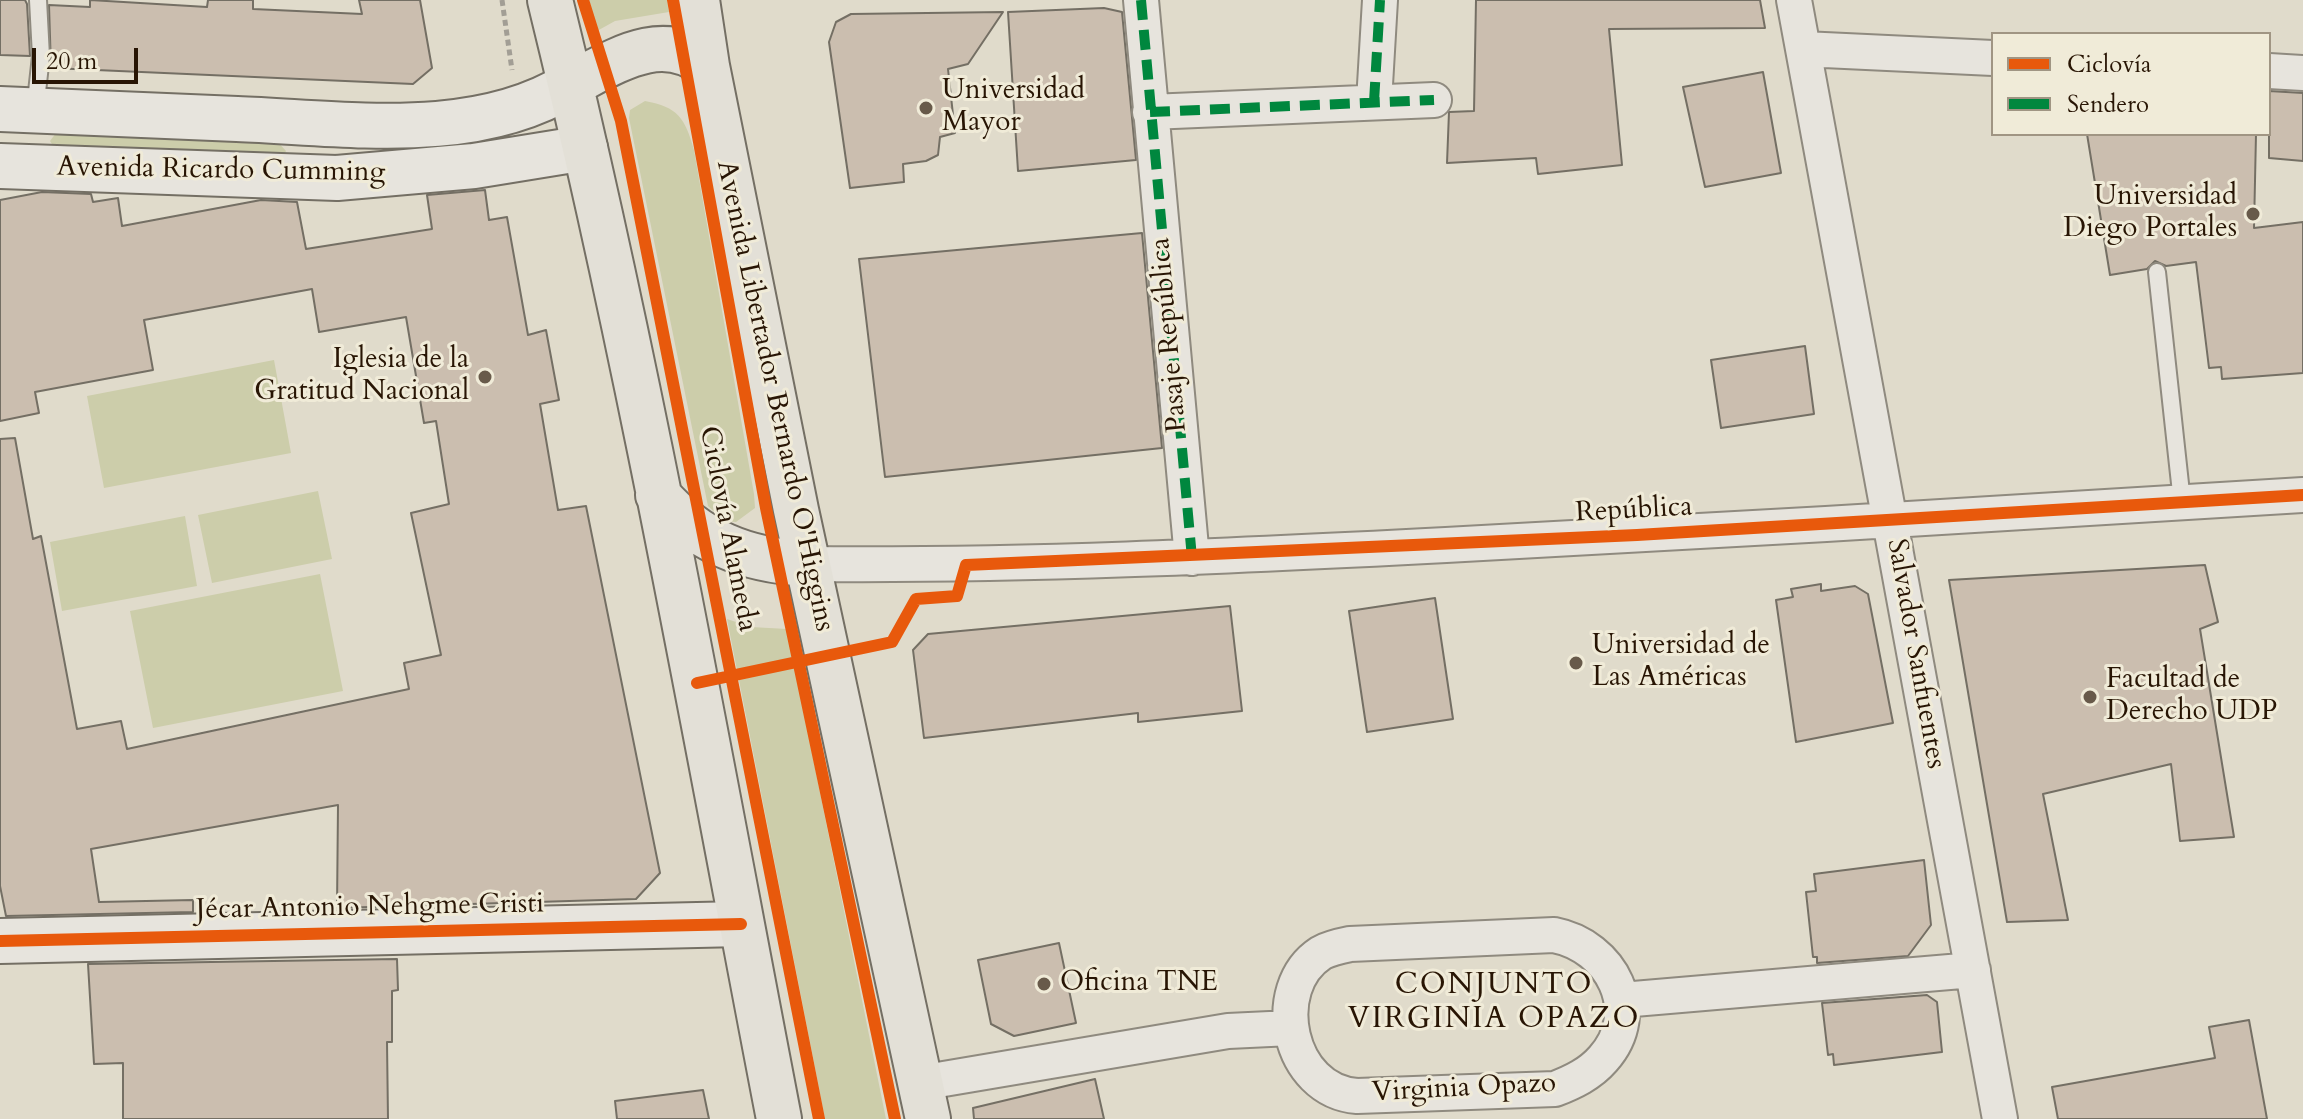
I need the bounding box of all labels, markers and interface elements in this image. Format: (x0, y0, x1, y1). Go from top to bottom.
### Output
scale bar (36, 32, 142, 82)
legend (1991, 32, 2271, 136)
text: 20 m (46, 45, 97, 78)
text: Ciclovía (2067, 48, 2151, 81)
place label: Universidad Mayor (942, 75, 1085, 141)
text: Sendero (2067, 88, 2149, 121)
marker: Universidad Mayor (917, 99, 935, 117)
street label: Avenida Ricardo Cumming (56, 151, 386, 191)
street label: Avenida Libertador Bernardo O'Higgins (708, 157, 840, 635)
place label: Universidad Diego Portales (2063, 181, 2237, 247)
marker: Universidad Diego Portales (2244, 205, 2262, 223)
street label: Pasaje República (1145, 236, 1195, 434)
place label: Iglesia de la Gratitud Nacional (254, 344, 469, 410)
marker: Iglesia de la Gratitud Nacional (476, 368, 494, 386)
street label: Ciclovía Alameda (691, 423, 763, 635)
street label: República (1575, 491, 1693, 531)
street label: Salvador Sanfuentes (1878, 536, 1952, 772)
place label: Universidad de Las Américas (1592, 630, 1770, 696)
marker: Universidad de Las Américas (1567, 654, 1585, 672)
place label: Facultad de Derecho UDP (2106, 664, 2277, 730)
marker: Facultad de Derecho UDP (2081, 688, 2099, 706)
street label: Jécar Antonio Nehgme Cristi (196, 888, 544, 928)
place label: Oficina TNE (1060, 967, 1218, 1001)
district label: CONJUNTO VIRGINIA OPAZO (1348, 968, 1640, 1038)
marker: Oficina TNE (1035, 975, 1053, 993)
street label: Virginia Opazo (1371, 1067, 1557, 1111)

